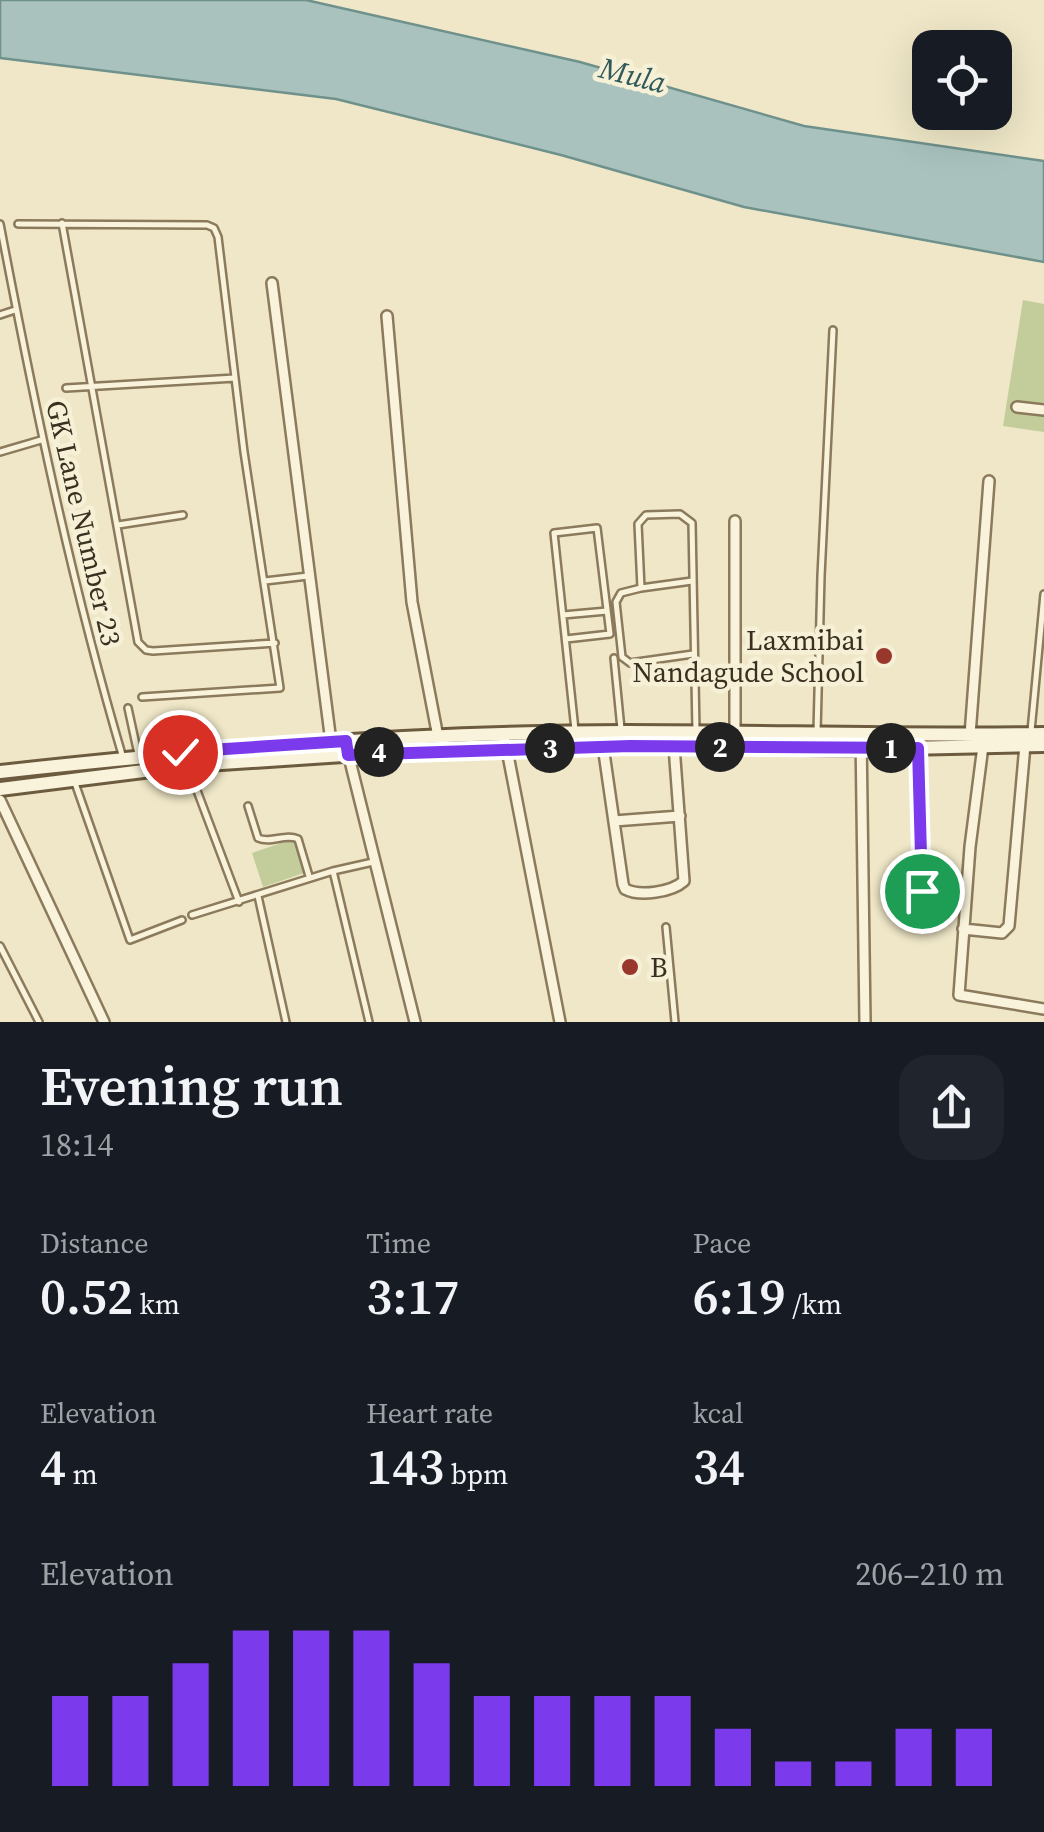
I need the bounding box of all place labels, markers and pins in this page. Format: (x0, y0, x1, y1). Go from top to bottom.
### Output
place label: Laxmibai Nandagude School (633, 621, 864, 691)
marker: Laxmibai Nandagude School (873, 645, 895, 667)
pin (138, 710, 223, 795)
pin: 2 (695, 722, 745, 772)
pin: 3 (525, 723, 575, 773)
pin: 1 (866, 723, 916, 773)
pin: 4 (354, 727, 404, 777)
pin (880, 849, 965, 934)
place label: B (650, 948, 668, 986)
marker: B (619, 956, 641, 978)

